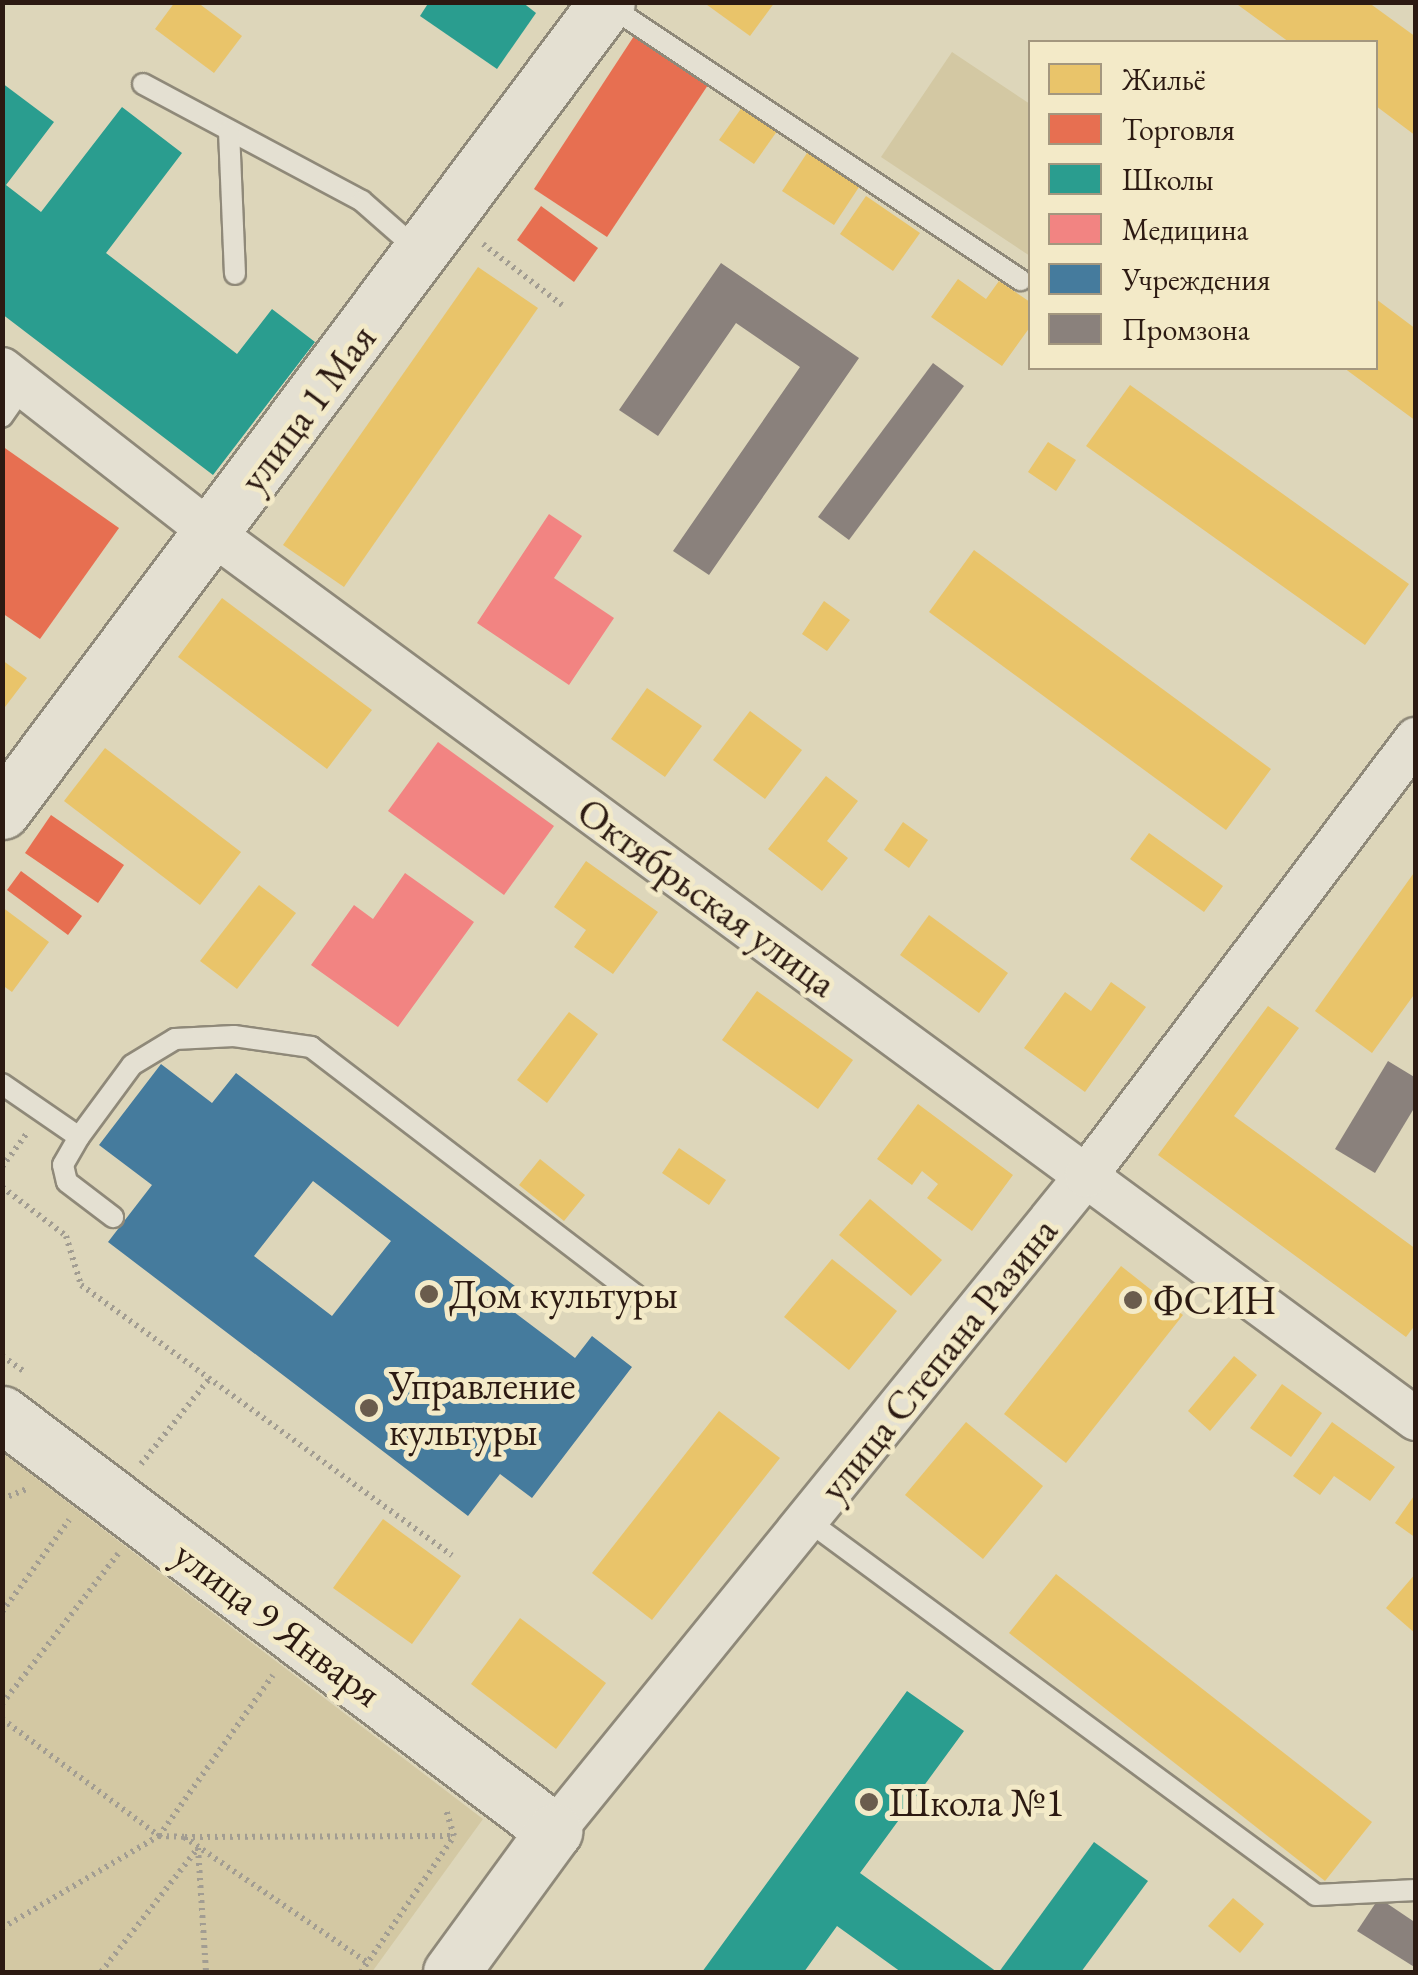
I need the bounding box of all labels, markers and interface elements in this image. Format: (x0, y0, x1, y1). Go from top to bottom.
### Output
legend (1028, 40, 1378, 370)
text: Жильё (1122, 60, 1206, 99)
text: Торговля (1122, 110, 1235, 149)
text: Школы (1122, 160, 1214, 199)
text: Медицина (1122, 210, 1248, 249)
text: Учреждения (1122, 260, 1271, 299)
text: Промзона (1122, 310, 1250, 349)
street label: улица 1 Мая (228, 315, 386, 501)
street label: Октябрьская улица (568, 787, 846, 1007)
street label: улица Степана Разина (809, 1207, 1067, 1511)
place label: Дом культуры (449, 1270, 678, 1318)
place label: ФСИН (1153, 1276, 1276, 1324)
marker: Дом культуры (418, 1283, 440, 1305)
marker: ФСИН (1122, 1289, 1144, 1311)
place label: Управление культуры (389, 1361, 576, 1455)
marker: Управление культуры (358, 1397, 380, 1419)
street label: улица 9 Января (165, 1529, 391, 1717)
place label: Школа №1 (889, 1778, 1065, 1826)
marker: Школа №1 (858, 1791, 880, 1813)

